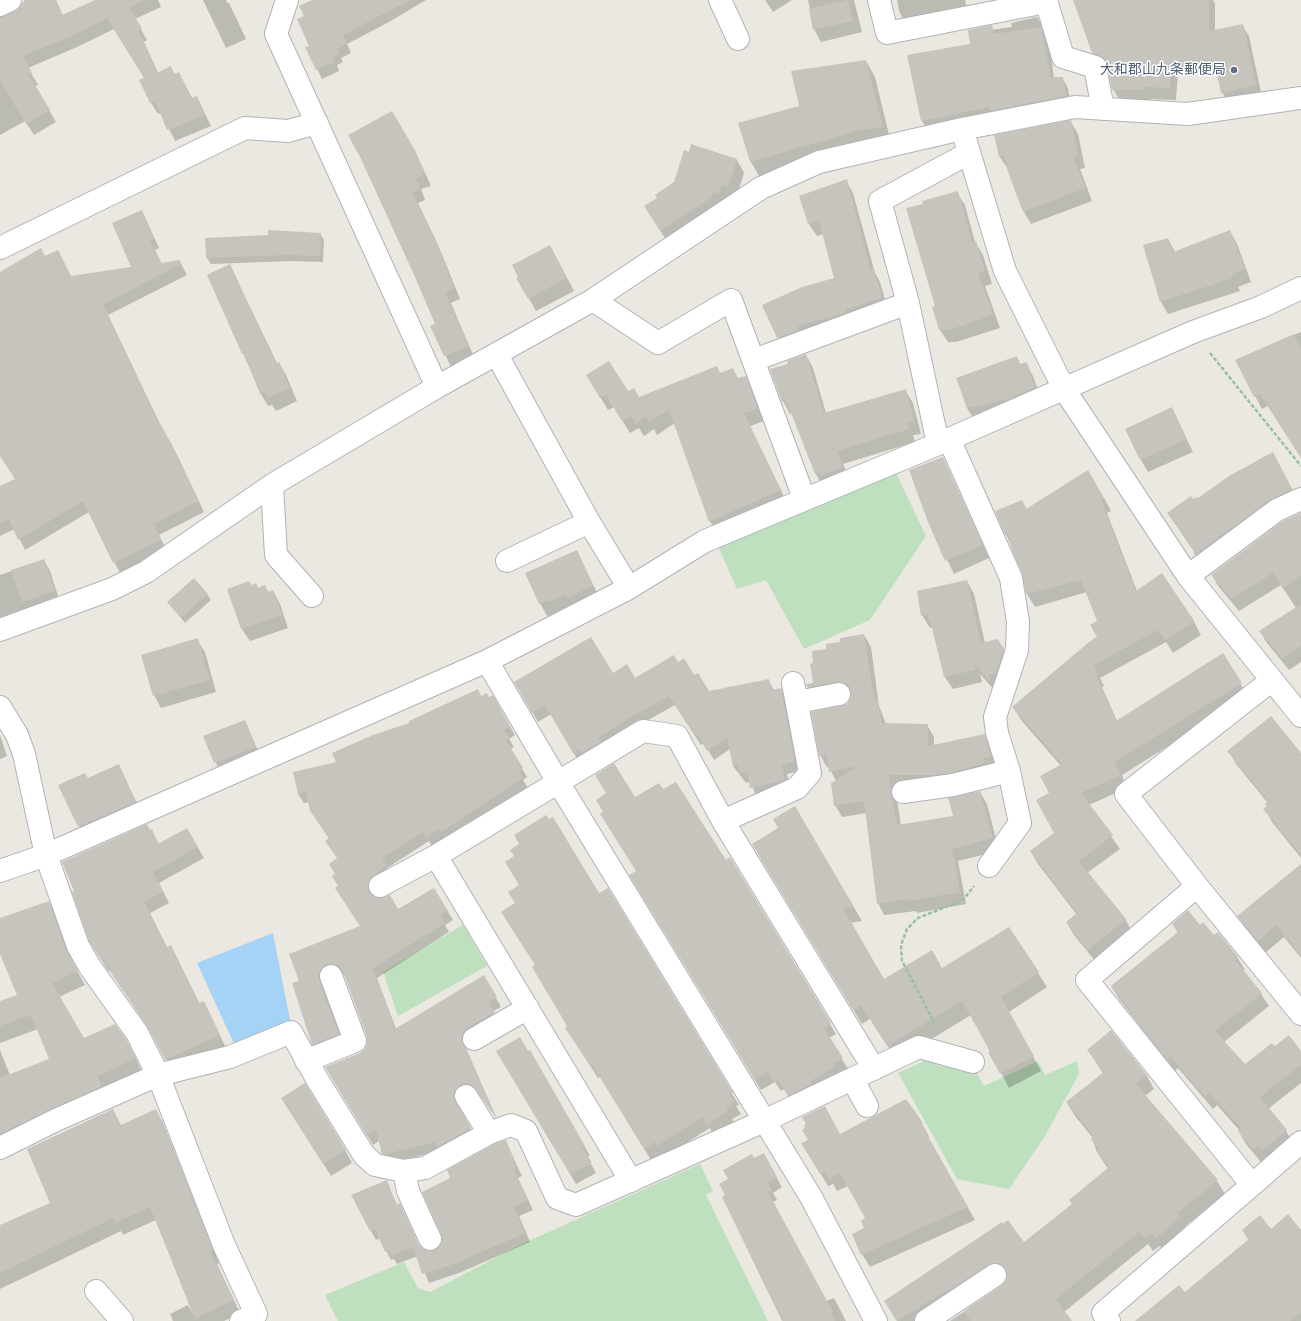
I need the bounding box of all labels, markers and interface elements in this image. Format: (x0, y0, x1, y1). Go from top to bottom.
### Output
place label: 大和郡山九条郵便局 (1100, 62, 1226, 78)
marker: 大和郡山九条郵便局 (1229, 65, 1239, 75)

